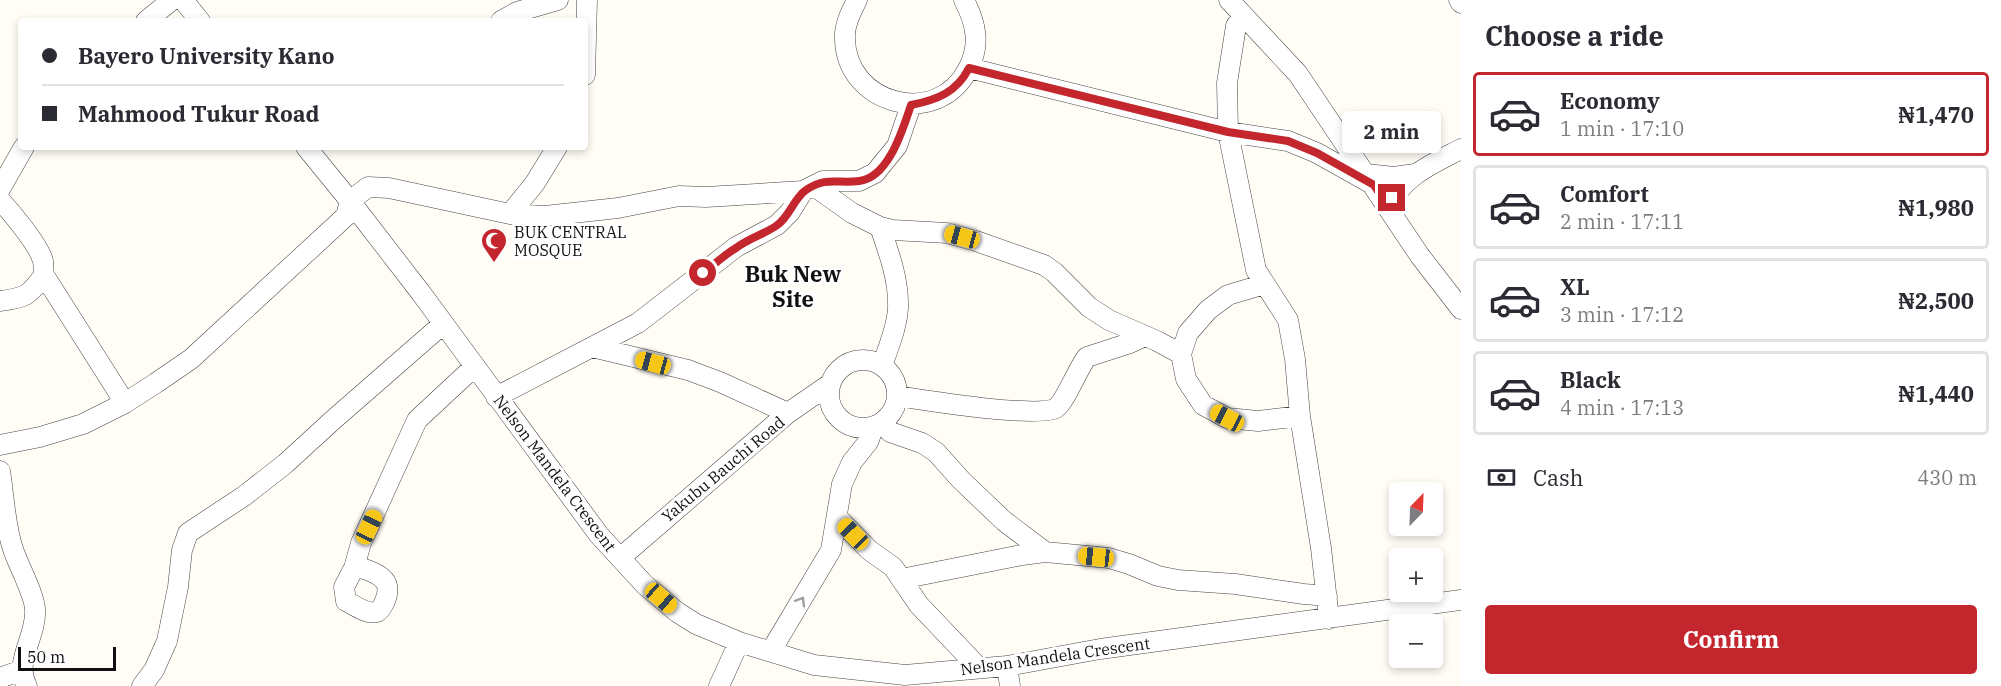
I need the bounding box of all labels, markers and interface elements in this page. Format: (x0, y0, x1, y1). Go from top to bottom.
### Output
text: Choose a ride (1485, 18, 1664, 53)
text: Bayero University Kano (78, 41, 335, 70)
text: Economy (1560, 86, 1660, 115)
icon: car (1488, 87, 1542, 141)
text: Mahmood Tukur Road (78, 99, 319, 128)
text: ₦1,470 (1898, 100, 1974, 129)
callout: 2 min (1342, 111, 1442, 153)
text: 1 min · 17:10 (1560, 115, 1684, 142)
text: 2 min (1364, 118, 1420, 145)
text: Comfort (1560, 179, 1649, 208)
icon: car (1488, 180, 1542, 234)
route end (1378, 184, 1405, 211)
text: ₦1,980 (1898, 193, 1974, 222)
text: 2 min · 17:11 (1560, 208, 1684, 235)
place label: BUK CENTRAL MOSQUE (514, 222, 626, 260)
car (942, 224, 982, 250)
mosque icon: BUK CENTRAL MOSQUE (479, 226, 509, 264)
route start (689, 259, 716, 286)
district label: Buk New Site (745, 259, 841, 313)
text: XL (1560, 272, 1590, 301)
icon: car (1488, 273, 1542, 327)
text: ₦2,500 (1898, 286, 1974, 315)
text: 3 min · 17:12 (1560, 301, 1684, 328)
car (633, 350, 673, 376)
text: Black (1560, 365, 1621, 394)
icon: car (1488, 366, 1542, 420)
text: ₦1,440 (1898, 379, 1974, 408)
street label: Nelson Mandela Crescent (489, 391, 621, 556)
text: 4 min · 17:13 (1560, 394, 1684, 421)
car (1207, 402, 1247, 434)
street label: Yakubu Bauchi Road (657, 412, 789, 526)
icon: cash (1485, 461, 1518, 494)
text: Cash (1533, 463, 1584, 492)
text: 430 m (1917, 464, 1977, 491)
north arrow (1389, 482, 1443, 536)
map controls (1389, 482, 1443, 668)
car (353, 507, 385, 547)
car (834, 515, 872, 553)
car (1077, 546, 1115, 568)
button: + (1389, 548, 1443, 602)
car (642, 579, 680, 617)
one-way arrow (793, 597, 805, 607)
button: Confirm (1485, 605, 1977, 674)
button: − (1389, 614, 1443, 668)
street label: Nelson Mandela Crescent (959, 633, 1151, 679)
scale bar (18, 644, 116, 672)
text: 50 m (27, 647, 65, 667)

